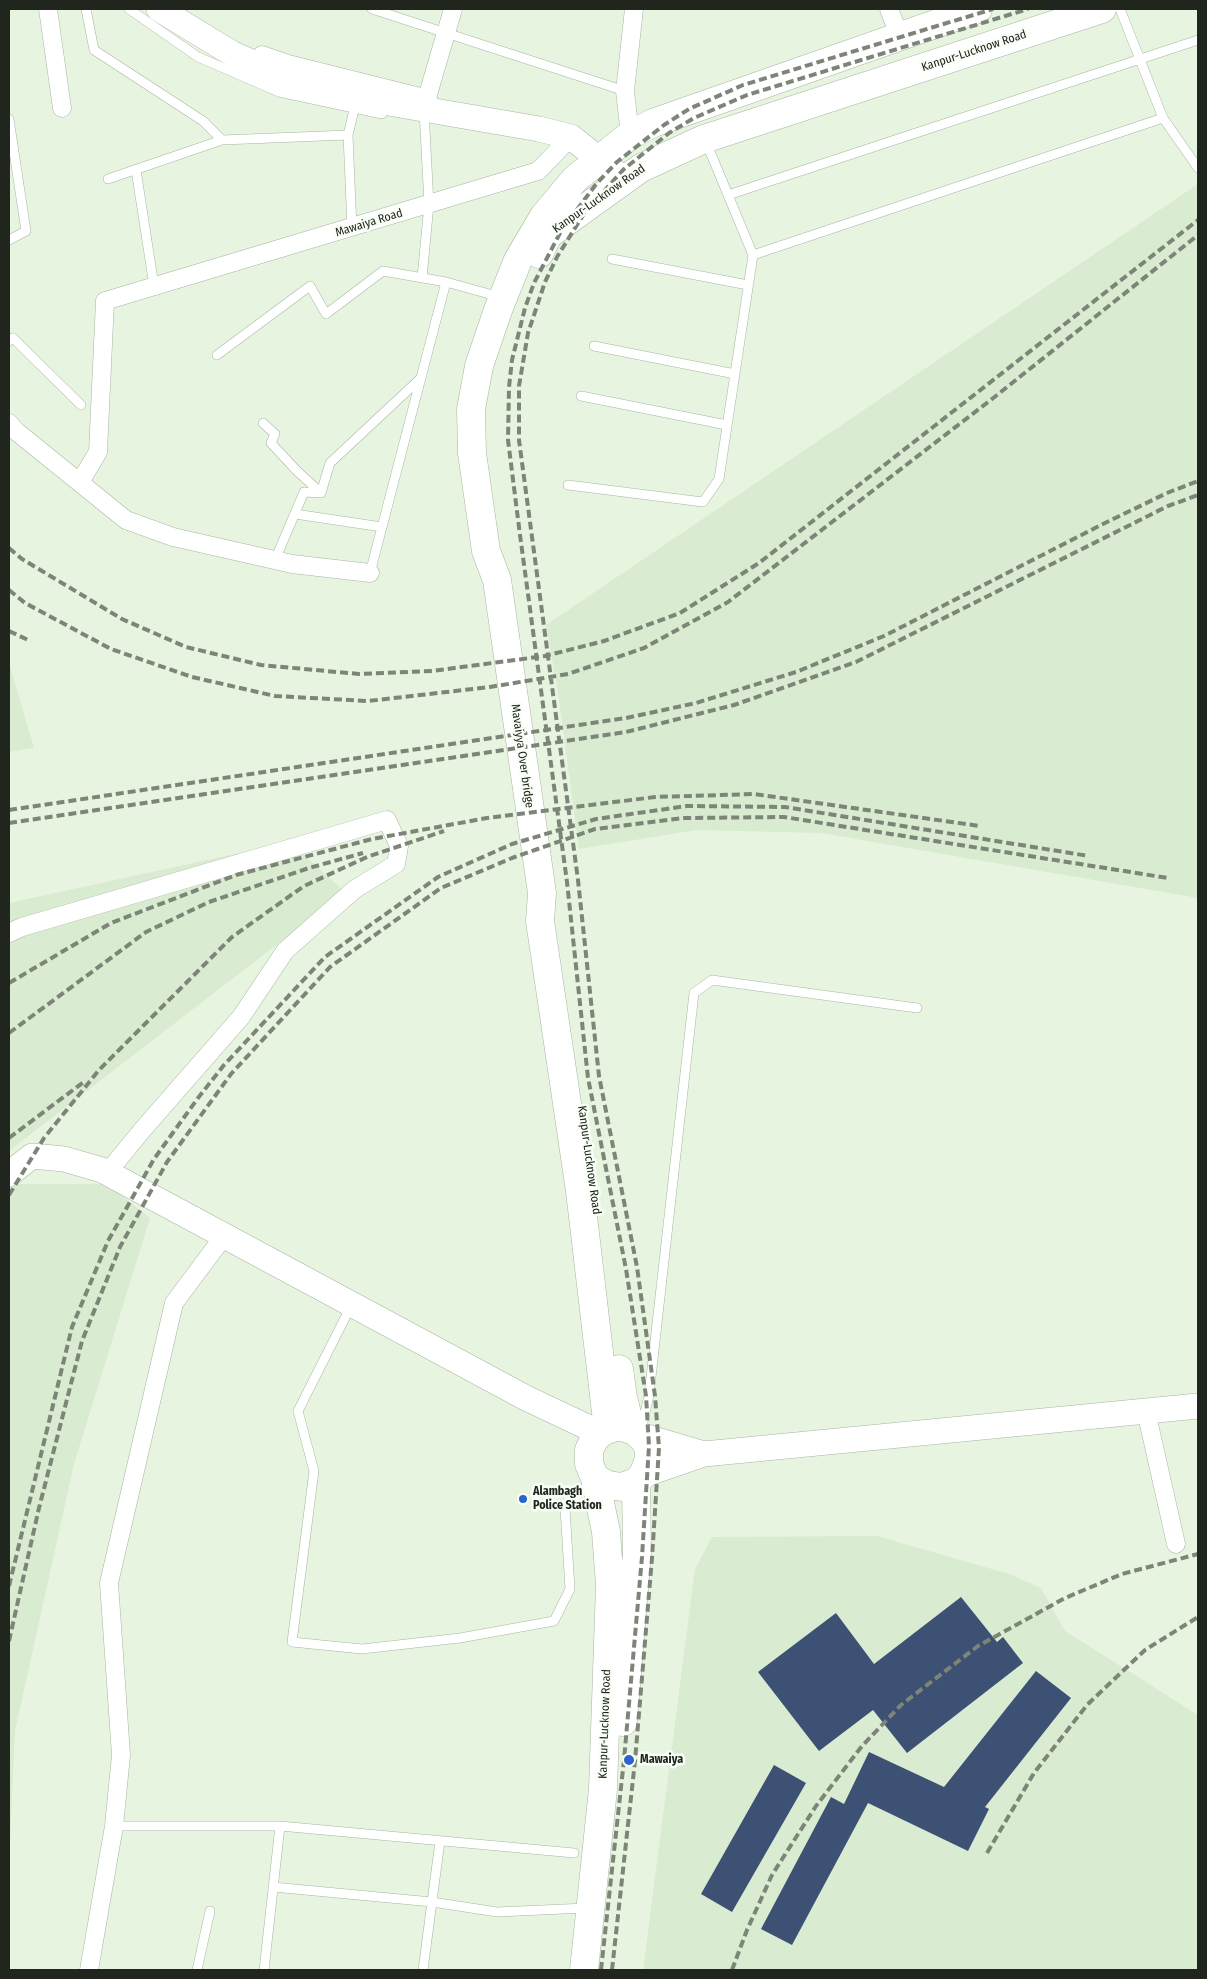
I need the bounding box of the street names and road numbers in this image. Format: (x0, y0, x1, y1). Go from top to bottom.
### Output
street label: Kanpur-Lucknow Road (920, 27, 1028, 75)
street label: Kanpur-Lucknow Road (550, 162, 648, 236)
street label: Mawaiya Road (334, 206, 404, 240)
street label: Mavaiyya Over bridge (508, 703, 536, 809)
street label: Kanpur-Lucknow Road (574, 1105, 604, 1215)
street label: Kanpur-Lucknow Road (596, 1669, 614, 1779)

